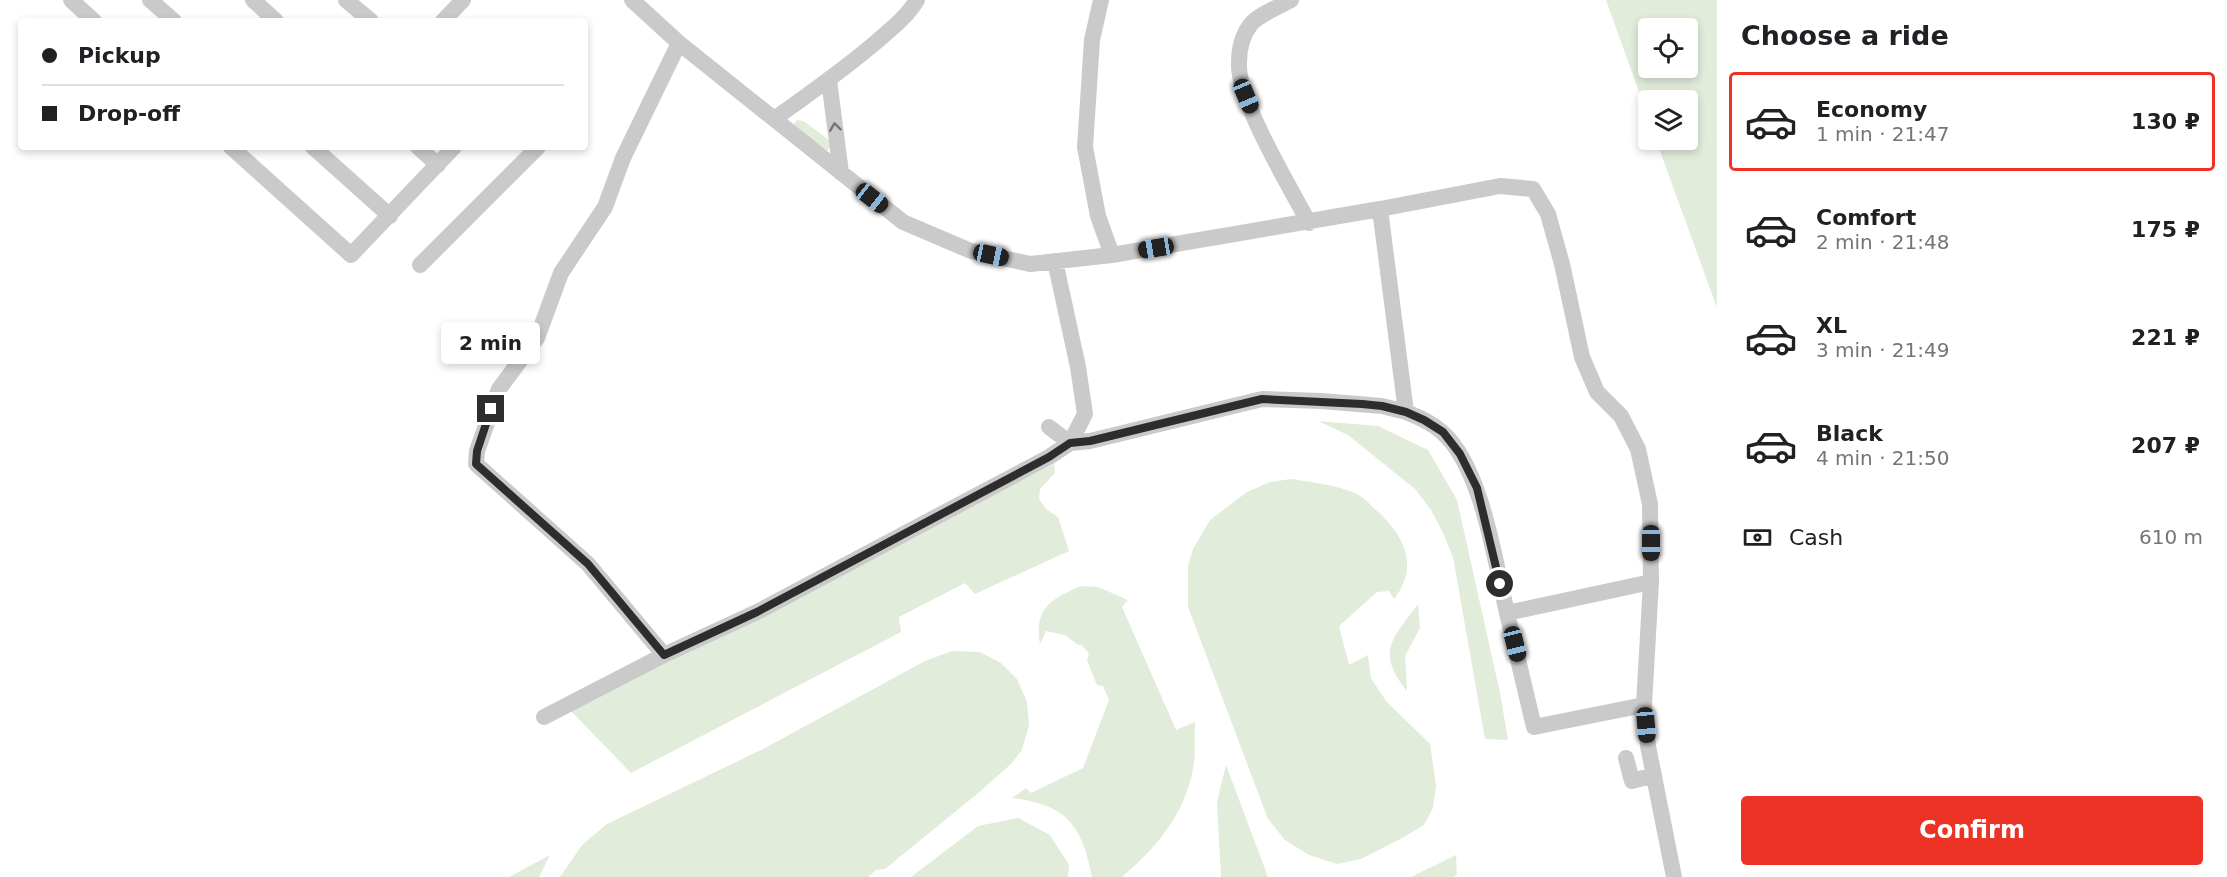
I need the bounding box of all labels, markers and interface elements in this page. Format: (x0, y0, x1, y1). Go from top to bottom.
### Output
map controls (1638, 18, 1698, 150)
button: locate (1638, 18, 1698, 78)
text: Choose a ride (1741, 20, 1949, 51)
text: Pickup (78, 43, 161, 68)
car (1231, 76, 1261, 116)
button: layers (1638, 90, 1698, 150)
icon: car (1744, 95, 1798, 149)
text: Economy (1816, 97, 1927, 122)
text: Drop-off (78, 101, 180, 126)
text: 130 ₽ (2131, 109, 2200, 134)
one-way arrow (829, 122, 842, 131)
text: 1 min · 21:47 (1816, 122, 1950, 146)
car (852, 180, 892, 216)
icon: car (1744, 203, 1798, 257)
text: Comfort (1816, 205, 1916, 230)
text: 175 ₽ (2131, 217, 2200, 242)
text: 2 min · 21:48 (1816, 230, 1950, 254)
car (1137, 236, 1175, 260)
car (972, 242, 1010, 268)
icon: car (1744, 311, 1798, 365)
text: XL (1816, 313, 1847, 338)
callout: 2 min (442, 322, 540, 364)
text: 221 ₽ (2131, 325, 2200, 350)
text: 2 min (459, 331, 522, 355)
text: 3 min · 21:49 (1816, 338, 1950, 362)
route end (477, 395, 504, 422)
icon: car (1744, 419, 1798, 473)
text: Black (1816, 421, 1883, 446)
text: 207 ₽ (2131, 433, 2200, 458)
text: 4 min · 21:50 (1816, 446, 1950, 470)
icon: cash (1741, 521, 1774, 554)
car (1642, 525, 1660, 561)
text: Cash (1789, 525, 1843, 550)
text: 610 m (2139, 525, 2203, 549)
route start (1486, 570, 1513, 597)
car (1502, 624, 1528, 664)
car (1635, 706, 1657, 744)
button: Confirm (1741, 796, 2203, 865)

